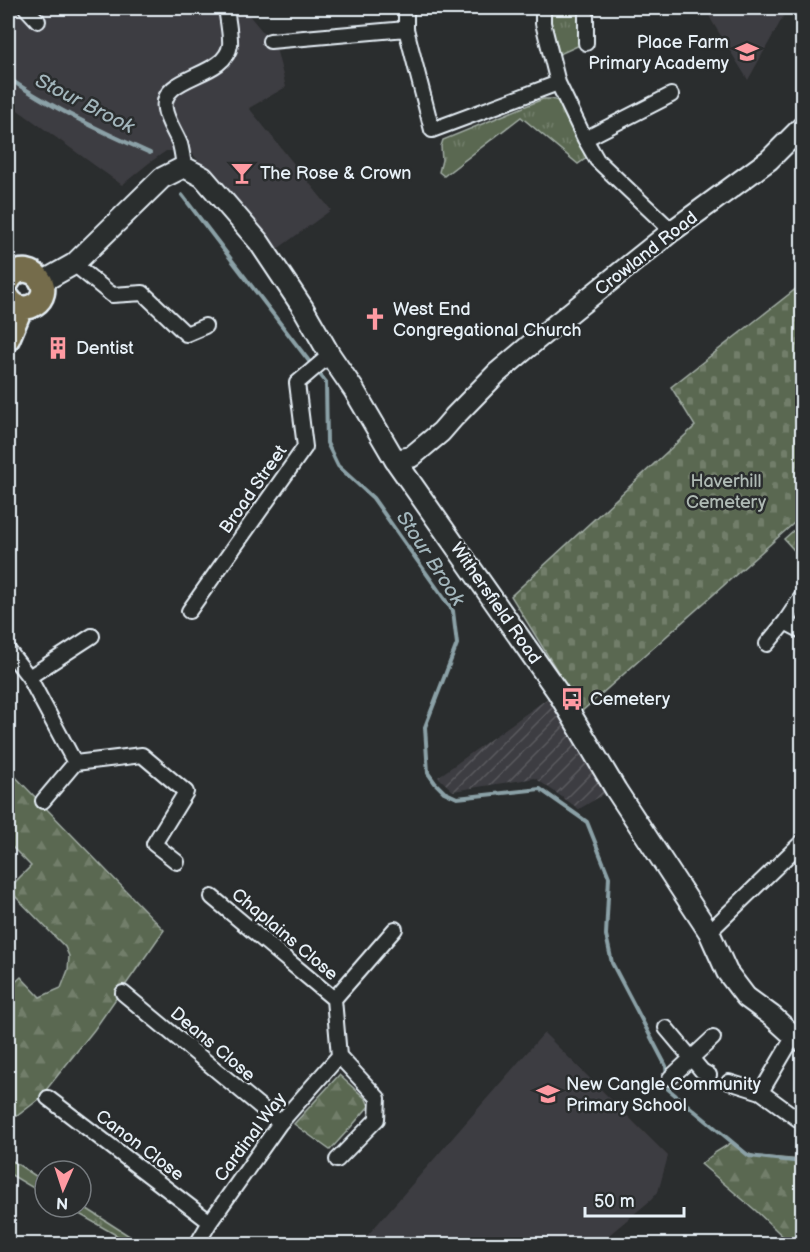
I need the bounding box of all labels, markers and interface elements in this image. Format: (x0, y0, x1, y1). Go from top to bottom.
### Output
place label: Place Farm Primary Academy (588, 32, 730, 74)
school or university icon: Place Farm Primary Academy (734, 39, 760, 65)
water label: Stour Brook (31, 69, 139, 140)
bar icon: The Rose & Crown (229, 160, 255, 186)
place label: The Rose & Crown (260, 163, 411, 184)
street label: Crowland Road (591, 207, 702, 300)
place label: West End Congregational Church (393, 299, 582, 341)
church icon: West End Congregational Church (362, 306, 388, 332)
building icon: Dentist (45, 335, 71, 361)
place label: Dentist (76, 338, 134, 359)
street label: Broad Street (215, 441, 292, 538)
park label: Haverhill Cemetery (686, 471, 767, 513)
water label: Stour Brook (391, 507, 470, 611)
street label: Withersfield Road (446, 539, 545, 668)
bus stop icon: Cemetery (559, 686, 585, 712)
place label: Cemetery (590, 689, 671, 710)
street label: Chaplains Close (227, 884, 342, 985)
street label: Deans Close (166, 1003, 260, 1086)
place label: New Cangle Community Primary School (566, 1074, 762, 1116)
school or university icon: New Cangle Community Primary School (535, 1081, 561, 1107)
street label: Cardinal Way (210, 1088, 291, 1186)
street label: Canon Close (92, 1105, 188, 1186)
north arrow (33, 1159, 93, 1219)
scale bar (585, 1180, 684, 1218)
text: 50 m (594, 1191, 635, 1212)
text: N (56, 1193, 69, 1212)

